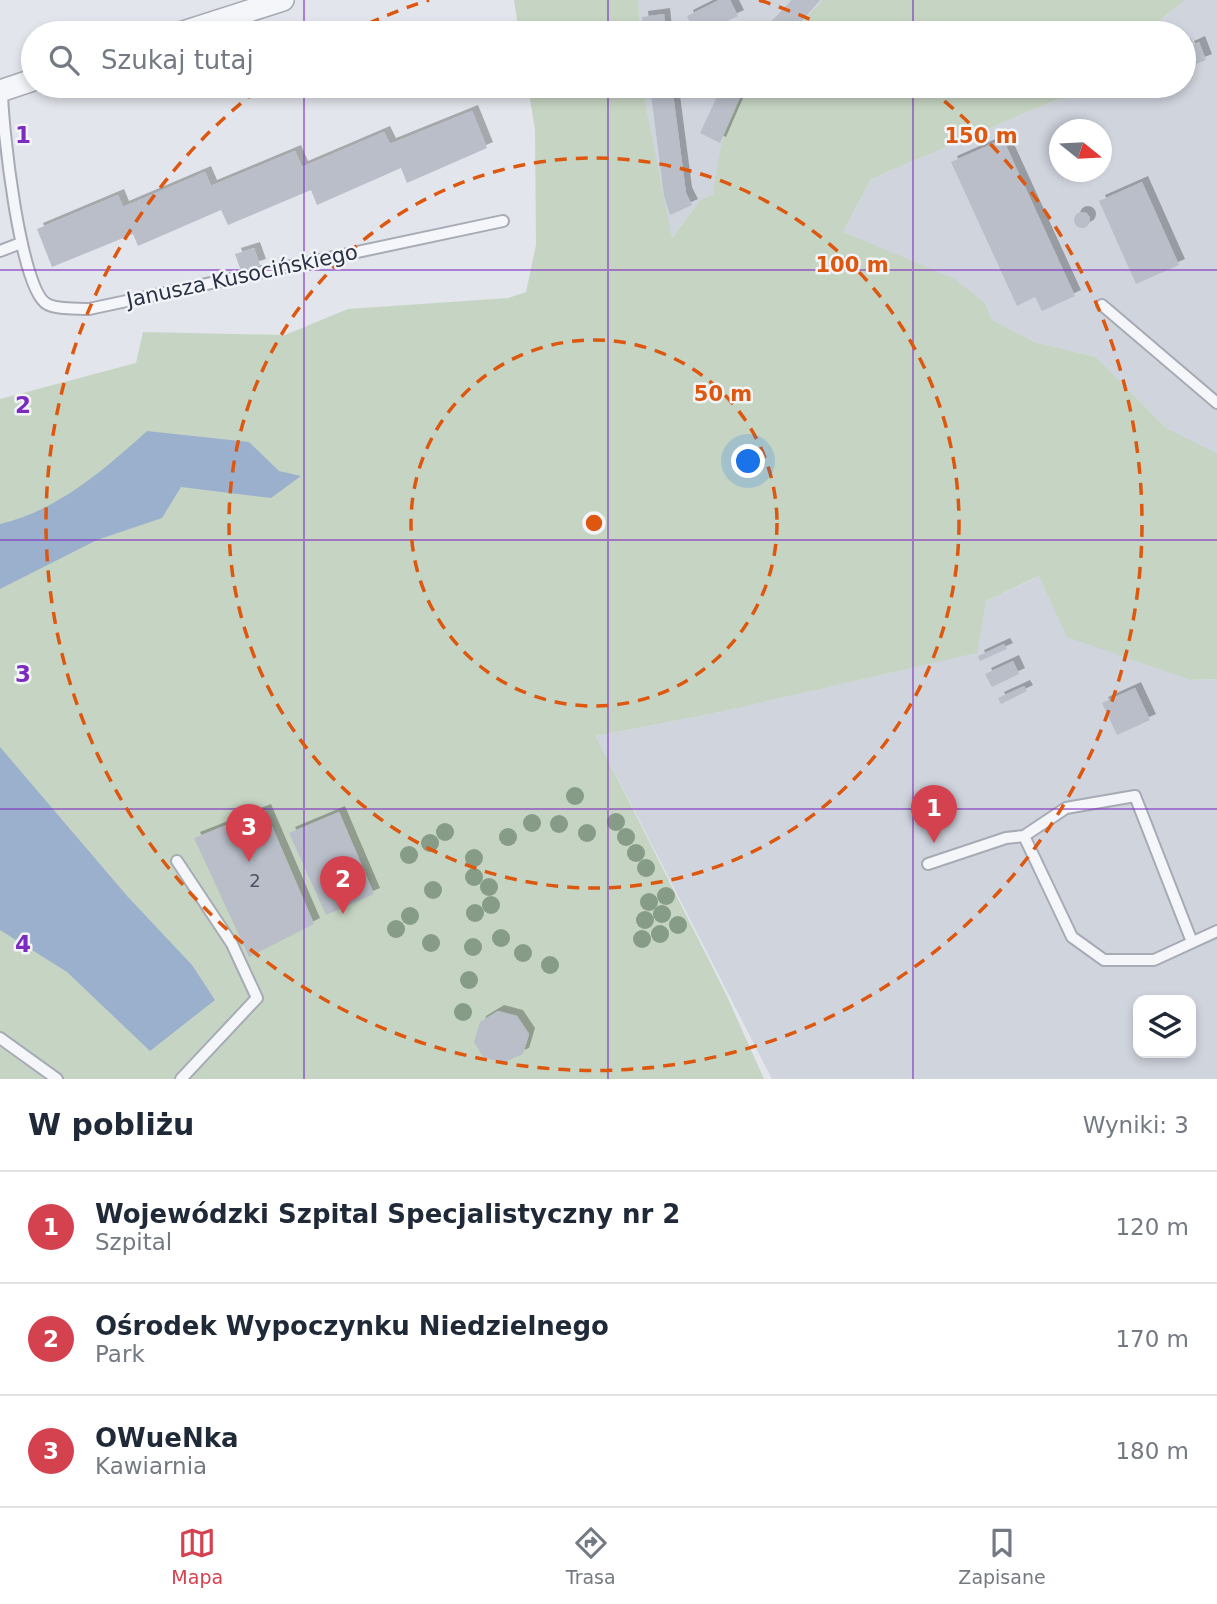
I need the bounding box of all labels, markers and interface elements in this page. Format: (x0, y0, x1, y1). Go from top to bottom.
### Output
search box (21, 21, 1196, 98)
icon: search (45, 41, 83, 79)
text: Szukaj tutaj (101, 45, 254, 75)
north arrow (1049, 119, 1112, 182)
text: 1 (15, 122, 31, 148)
text: 150 m (944, 124, 1018, 148)
street label: Janusza Kusocińskiego (122, 240, 360, 313)
text: 100 m (815, 253, 889, 277)
text: 50 m (694, 382, 752, 406)
text: 2 (15, 392, 31, 418)
your location (731, 444, 765, 478)
centre of rings (582, 511, 606, 535)
text: 3 (15, 661, 31, 687)
pin: 1 (911, 785, 957, 843)
pin: 3 (226, 804, 272, 862)
pin: 2 (320, 856, 366, 914)
house number: 2 (249, 870, 261, 891)
text: 4 (15, 931, 31, 957)
map controls (1133, 995, 1196, 1058)
button: layers (1133, 995, 1196, 1058)
text: W pobliżu (28, 1107, 194, 1142)
text: Wyniki: 3 (1083, 1112, 1189, 1138)
text: Wojewódzki Szpital Specjalistyczny nr 2 (95, 1199, 680, 1229)
text: 1 (43, 1214, 59, 1240)
text: 120 m (1115, 1214, 1189, 1240)
text: Szpital (95, 1229, 172, 1255)
text: Ośrodek Wypoczynku Niedzielnego (95, 1311, 609, 1341)
text: 2 (43, 1326, 59, 1352)
text: 170 m (1115, 1326, 1189, 1352)
text: Park (95, 1341, 145, 1367)
text: OWueNka (95, 1423, 239, 1453)
text: 3 (43, 1438, 59, 1464)
text: 180 m (1115, 1438, 1189, 1464)
text: Kawiarnia (95, 1453, 207, 1479)
tab: Mapa (171, 1524, 223, 1588)
tab: Trasa (566, 1524, 616, 1588)
tab: Zapisane (958, 1524, 1046, 1588)

